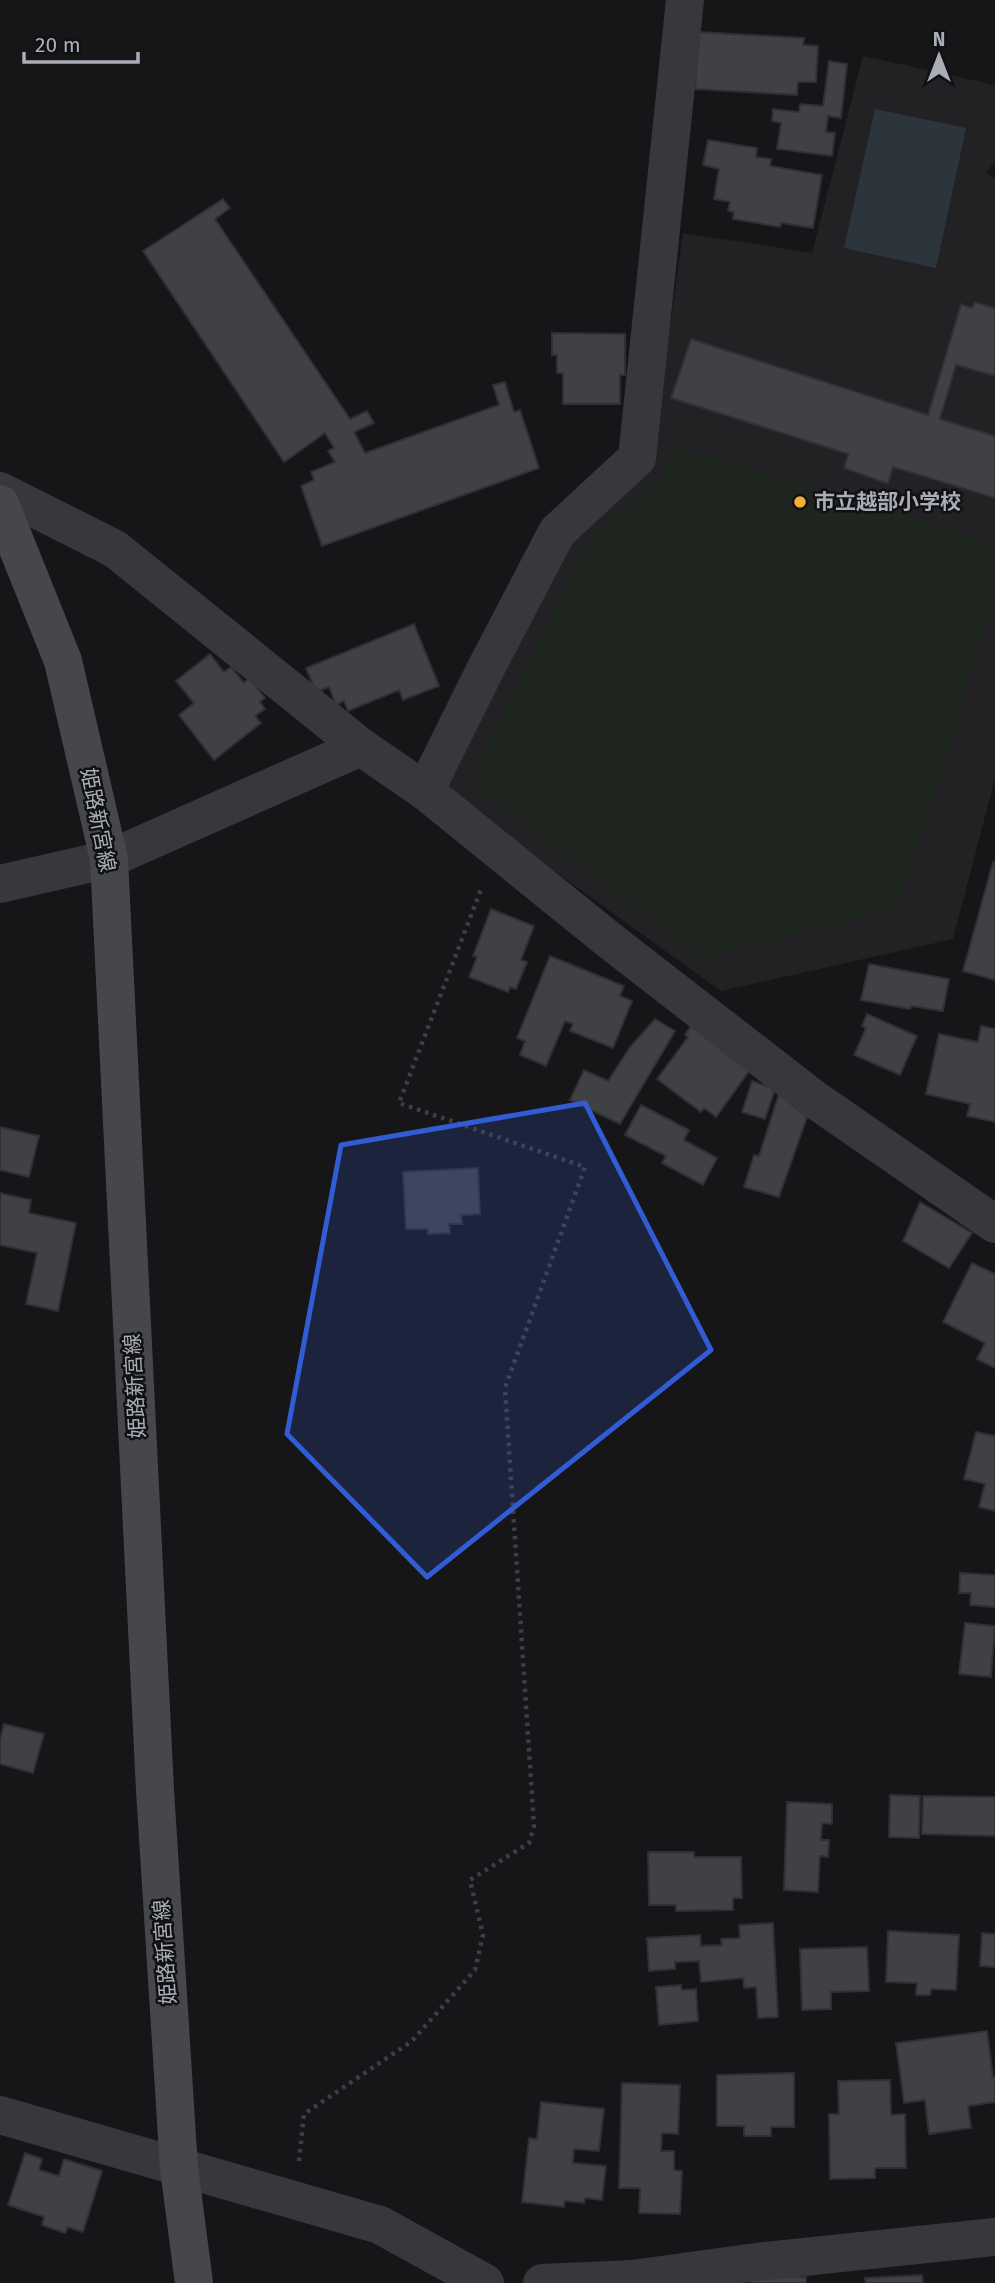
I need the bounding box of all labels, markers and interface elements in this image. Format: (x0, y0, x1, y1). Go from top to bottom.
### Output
scale bar (24, 21, 138, 65)
north arrow (904, 21, 974, 91)
text: N (933, 28, 945, 51)
text: 20 m (35, 32, 81, 58)
place label: 市立越部小学校 (814, 489, 961, 515)
marker: 市立越部小学校 (792, 494, 808, 510)
street label: 姫路新宮線 (75, 766, 121, 874)
street label: 姫路新宮線 (119, 1333, 151, 1439)
street label: 姫路新宮線 (148, 1899, 182, 2005)

